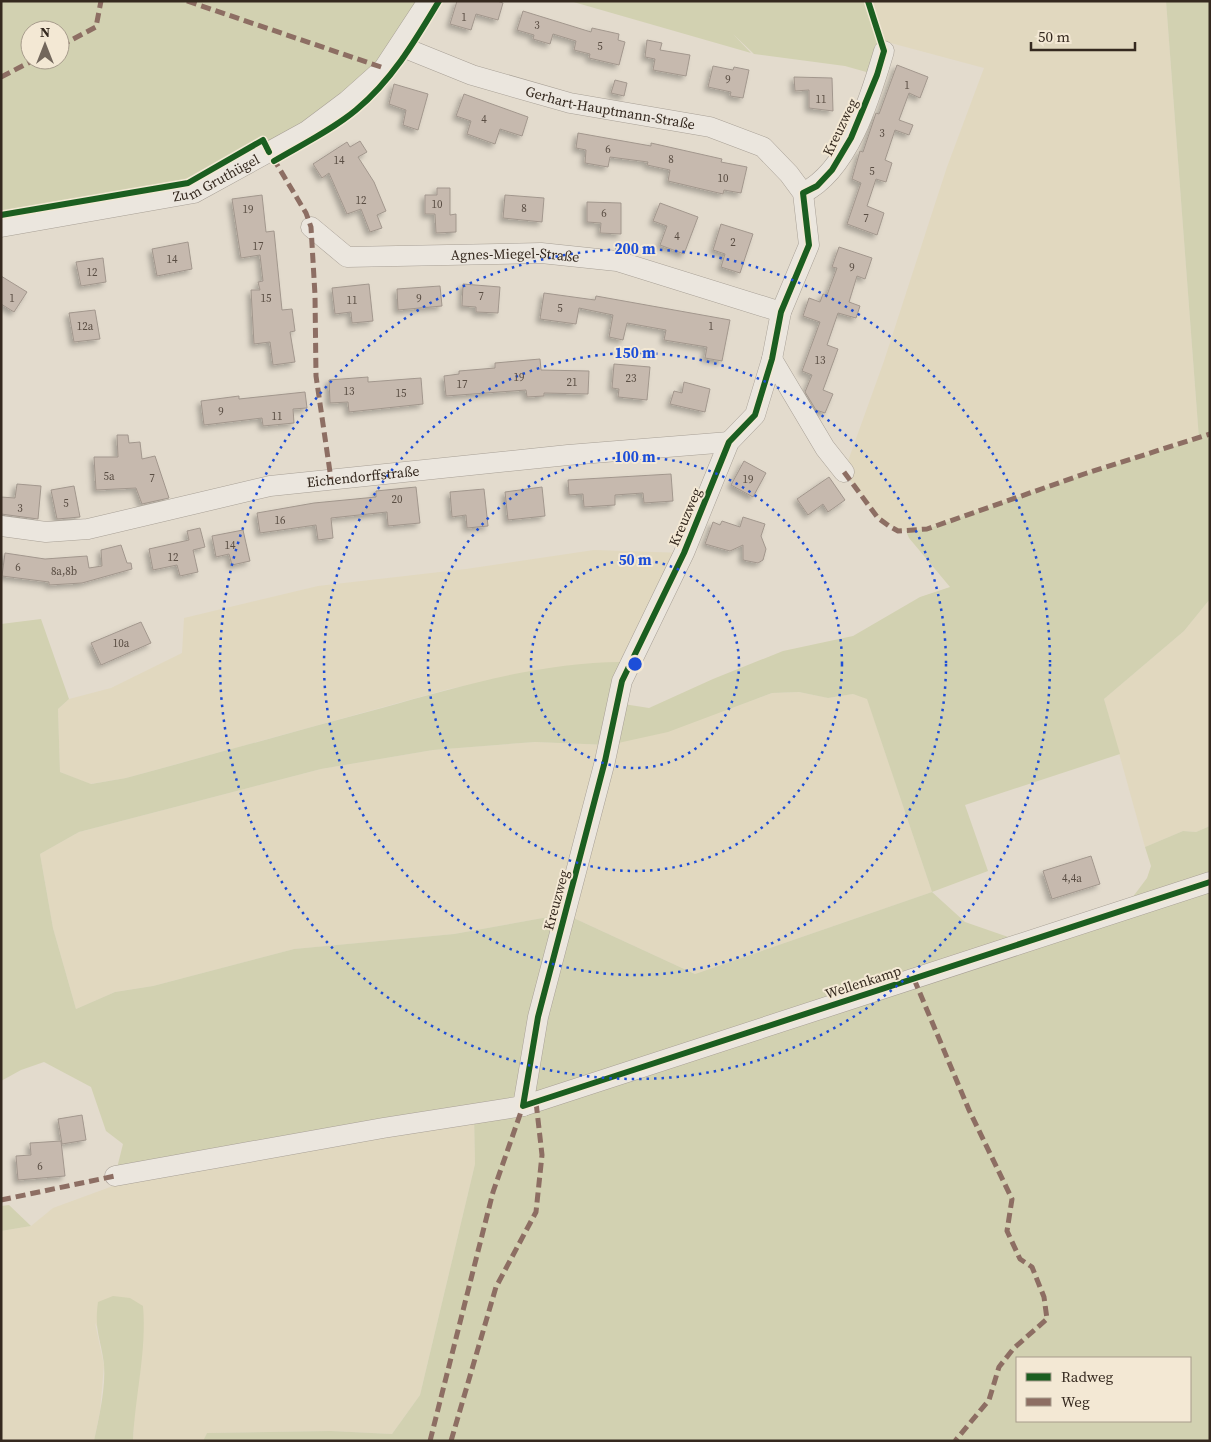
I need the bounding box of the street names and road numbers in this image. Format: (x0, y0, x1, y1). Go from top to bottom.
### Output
street label: Gerhart-Hauptmann-Straße (523, 81, 697, 134)
street label: Kreuzweg (818, 95, 862, 159)
street label: Zum Gruthügel (171, 149, 263, 207)
street label: Agnes-Miegel-Straße (450, 243, 580, 267)
street label: Eichendorffstraße (306, 461, 420, 492)
street label: Kreuzweg (664, 485, 706, 549)
street label: Kreuzweg (538, 868, 574, 932)
street label: Wellenkamp (822, 960, 904, 1004)

